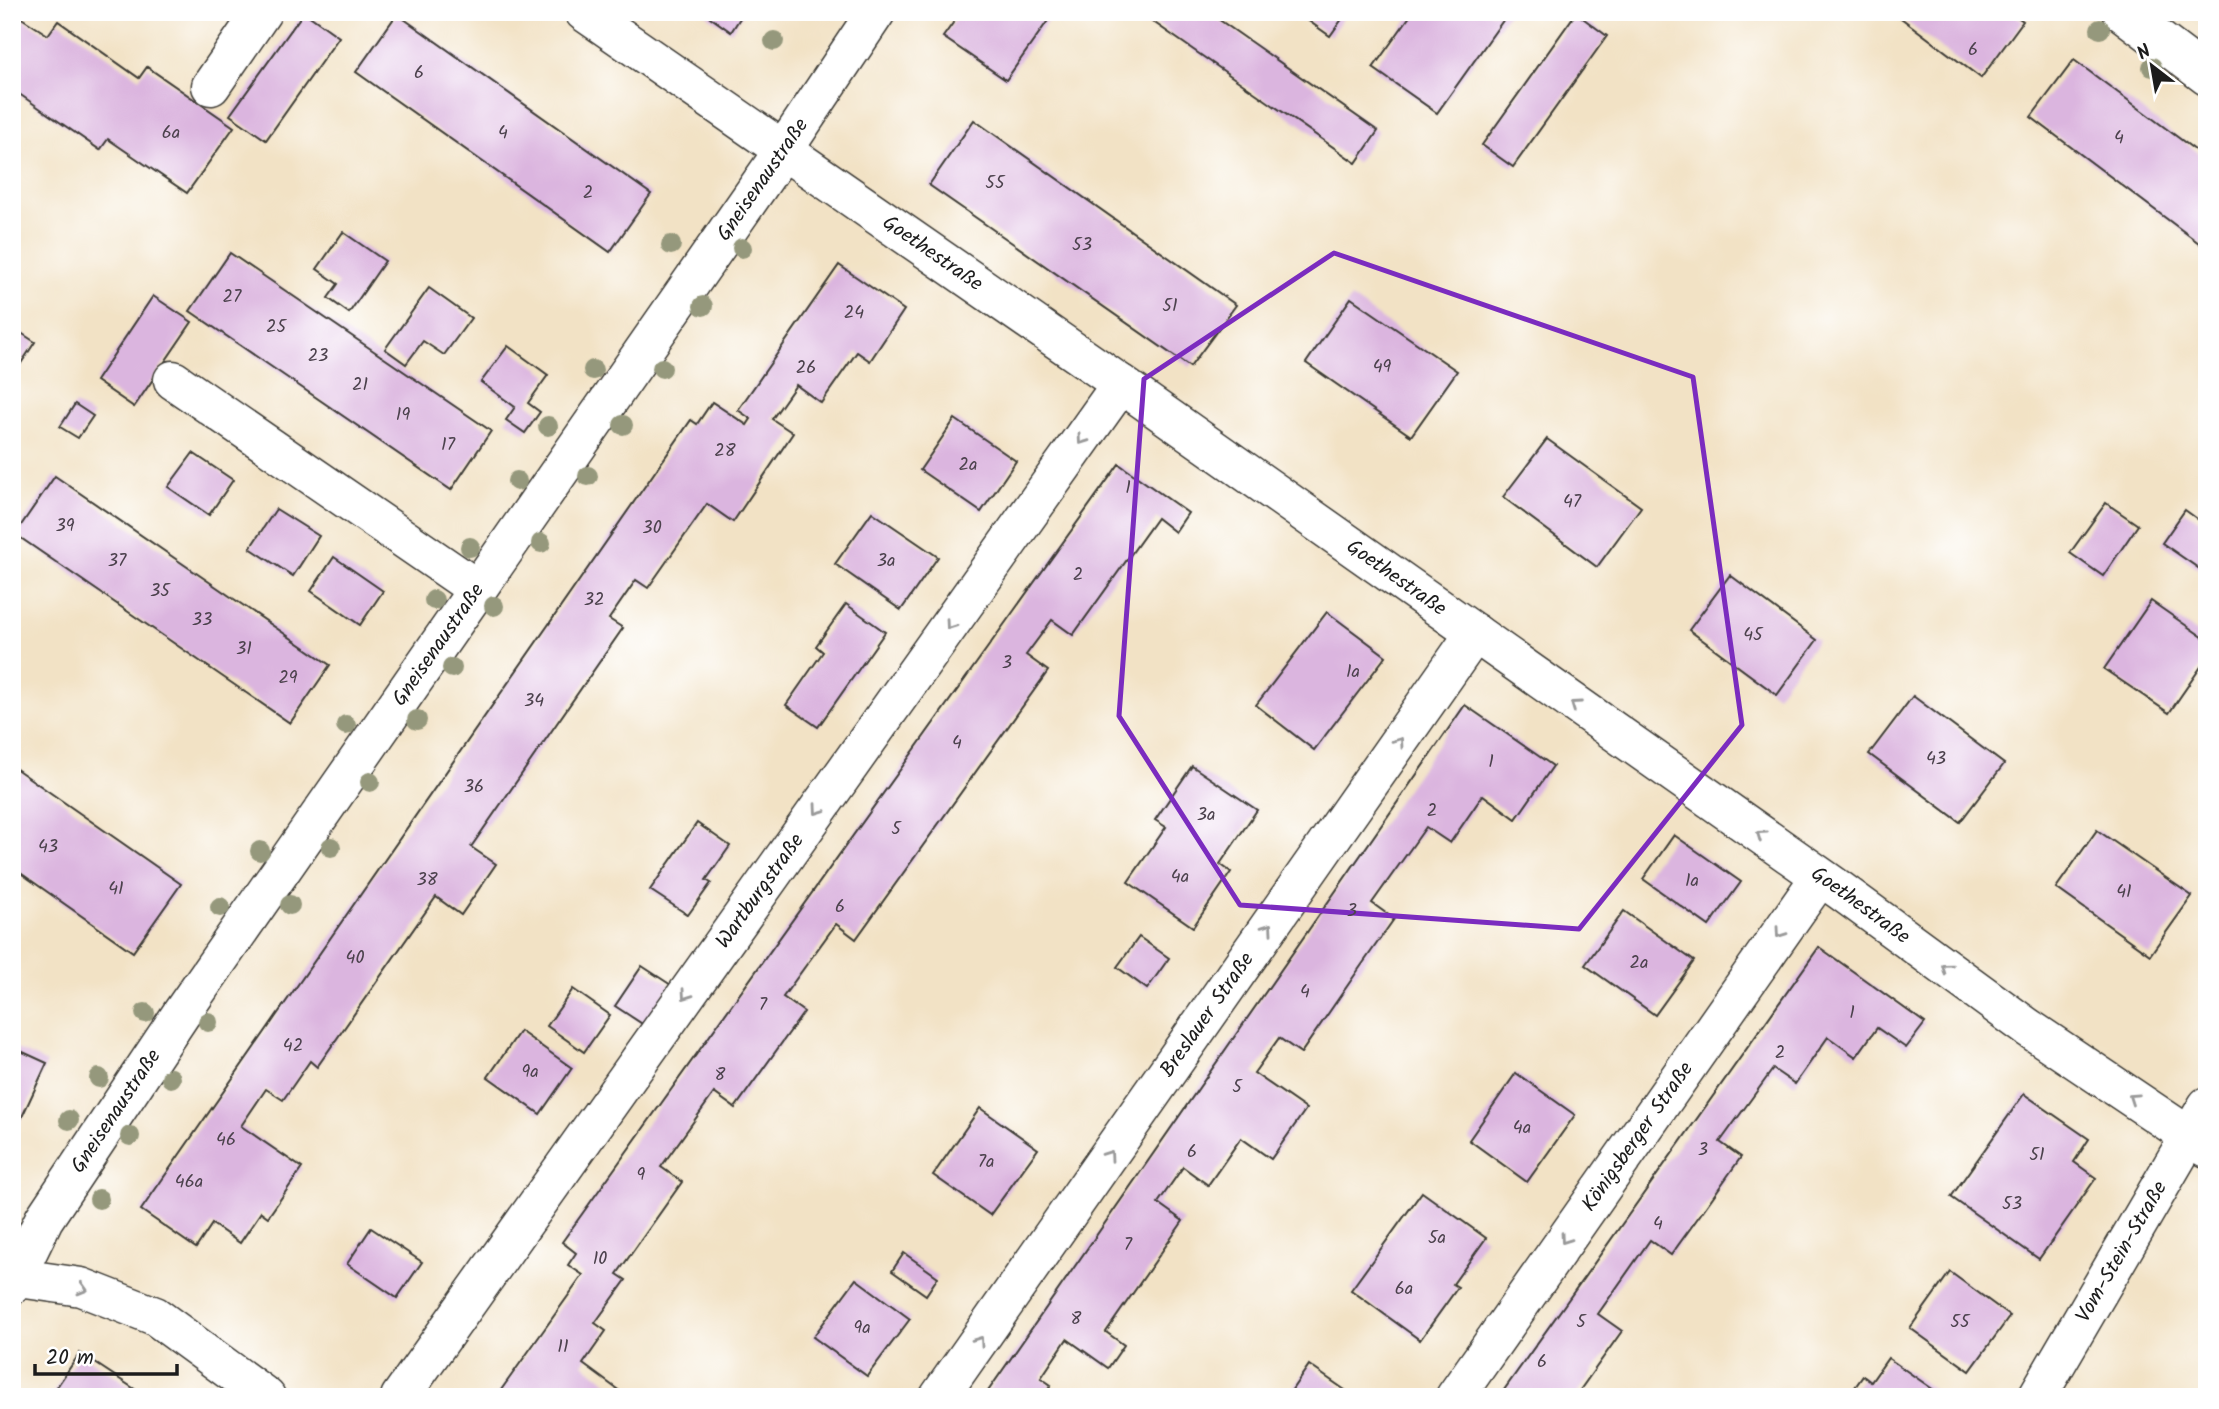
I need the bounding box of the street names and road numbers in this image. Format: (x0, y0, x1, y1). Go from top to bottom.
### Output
street label: Gneisenaustraße (708, 111, 817, 248)
street label: Goethestraße (875, 207, 990, 300)
street label: Goethestraße (1339, 531, 1454, 625)
street label: Gneisenaustraße (384, 576, 493, 713)
street label: Wartburgstraße (707, 826, 813, 956)
street label: Goethestraße (1804, 858, 1918, 953)
street label: Breslauer Straße (1152, 945, 1263, 1084)
street label: Gneisenaustraße (62, 1042, 170, 1180)
street label: Königsberger Straße (1573, 1054, 1702, 1219)
street label: Vom-Stein-Straße (2067, 1174, 2176, 1329)

